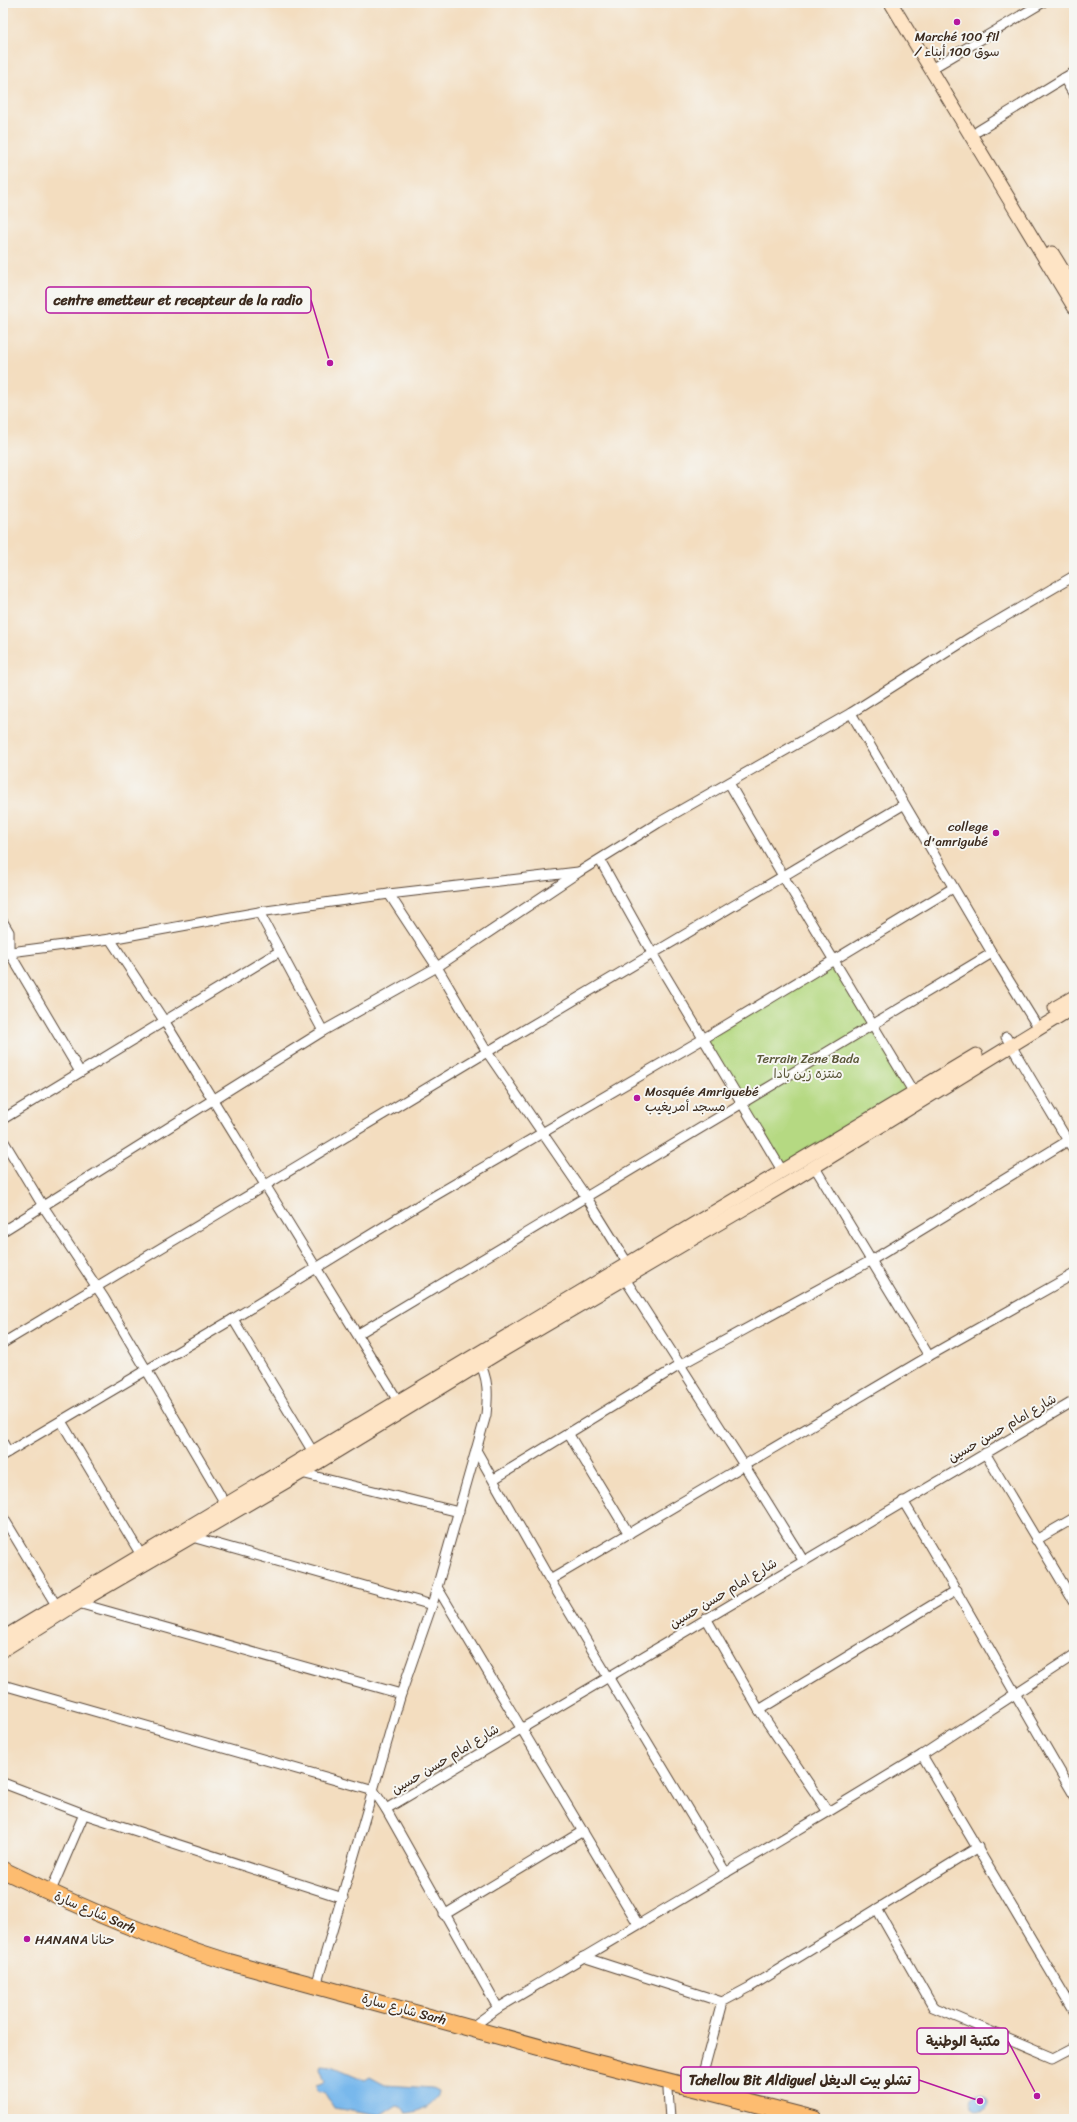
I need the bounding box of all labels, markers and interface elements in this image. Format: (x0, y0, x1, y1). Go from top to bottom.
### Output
marker: Marché 100 fil / سوق 100 أبناء (952, 17, 962, 27)
place label: Marché 100 fil / سوق 100 أبناء (914, 25, 1000, 63)
callout: centre emetteur et recepteur de la radio (46, 287, 311, 313)
text: centre emetteur et recepteur de la radio (52, 288, 303, 313)
place label: college d'amrigubé (924, 815, 988, 853)
marker: college d'amrigubé (991, 828, 1001, 838)
park label: Terrain Zene Bada منتزه زين بادا (756, 1047, 860, 1085)
place label: Mosquée Amriguebé مسجد أمريغيب (645, 1080, 759, 1118)
marker: Mosquée Amriguebé مسجد أمريغيب (632, 1093, 642, 1103)
street label: شارع امام حسن حسين (943, 1387, 1061, 1469)
street label: شارع امام حسن حسين (665, 1552, 781, 1634)
street label: شارع امام حسن حسين (387, 1718, 503, 1800)
street label: شارع سارة Sarh (51, 1884, 140, 1940)
place label: HANANA حنانا (35, 1928, 114, 1951)
marker: HANANA حنانا (22, 1934, 32, 1944)
street label: شارع سارة Sarh (359, 1987, 449, 2031)
callout: مكتبة الوطنية (917, 2028, 1008, 2054)
text: مكتبة الوطنية (926, 2029, 1000, 2054)
callout: Tchellou Bit Aldiguel تشلو بيت الديغل (681, 2067, 919, 2093)
text: Tchellou Bit Aldiguel تشلو بيت الديغل (689, 2068, 912, 2093)

